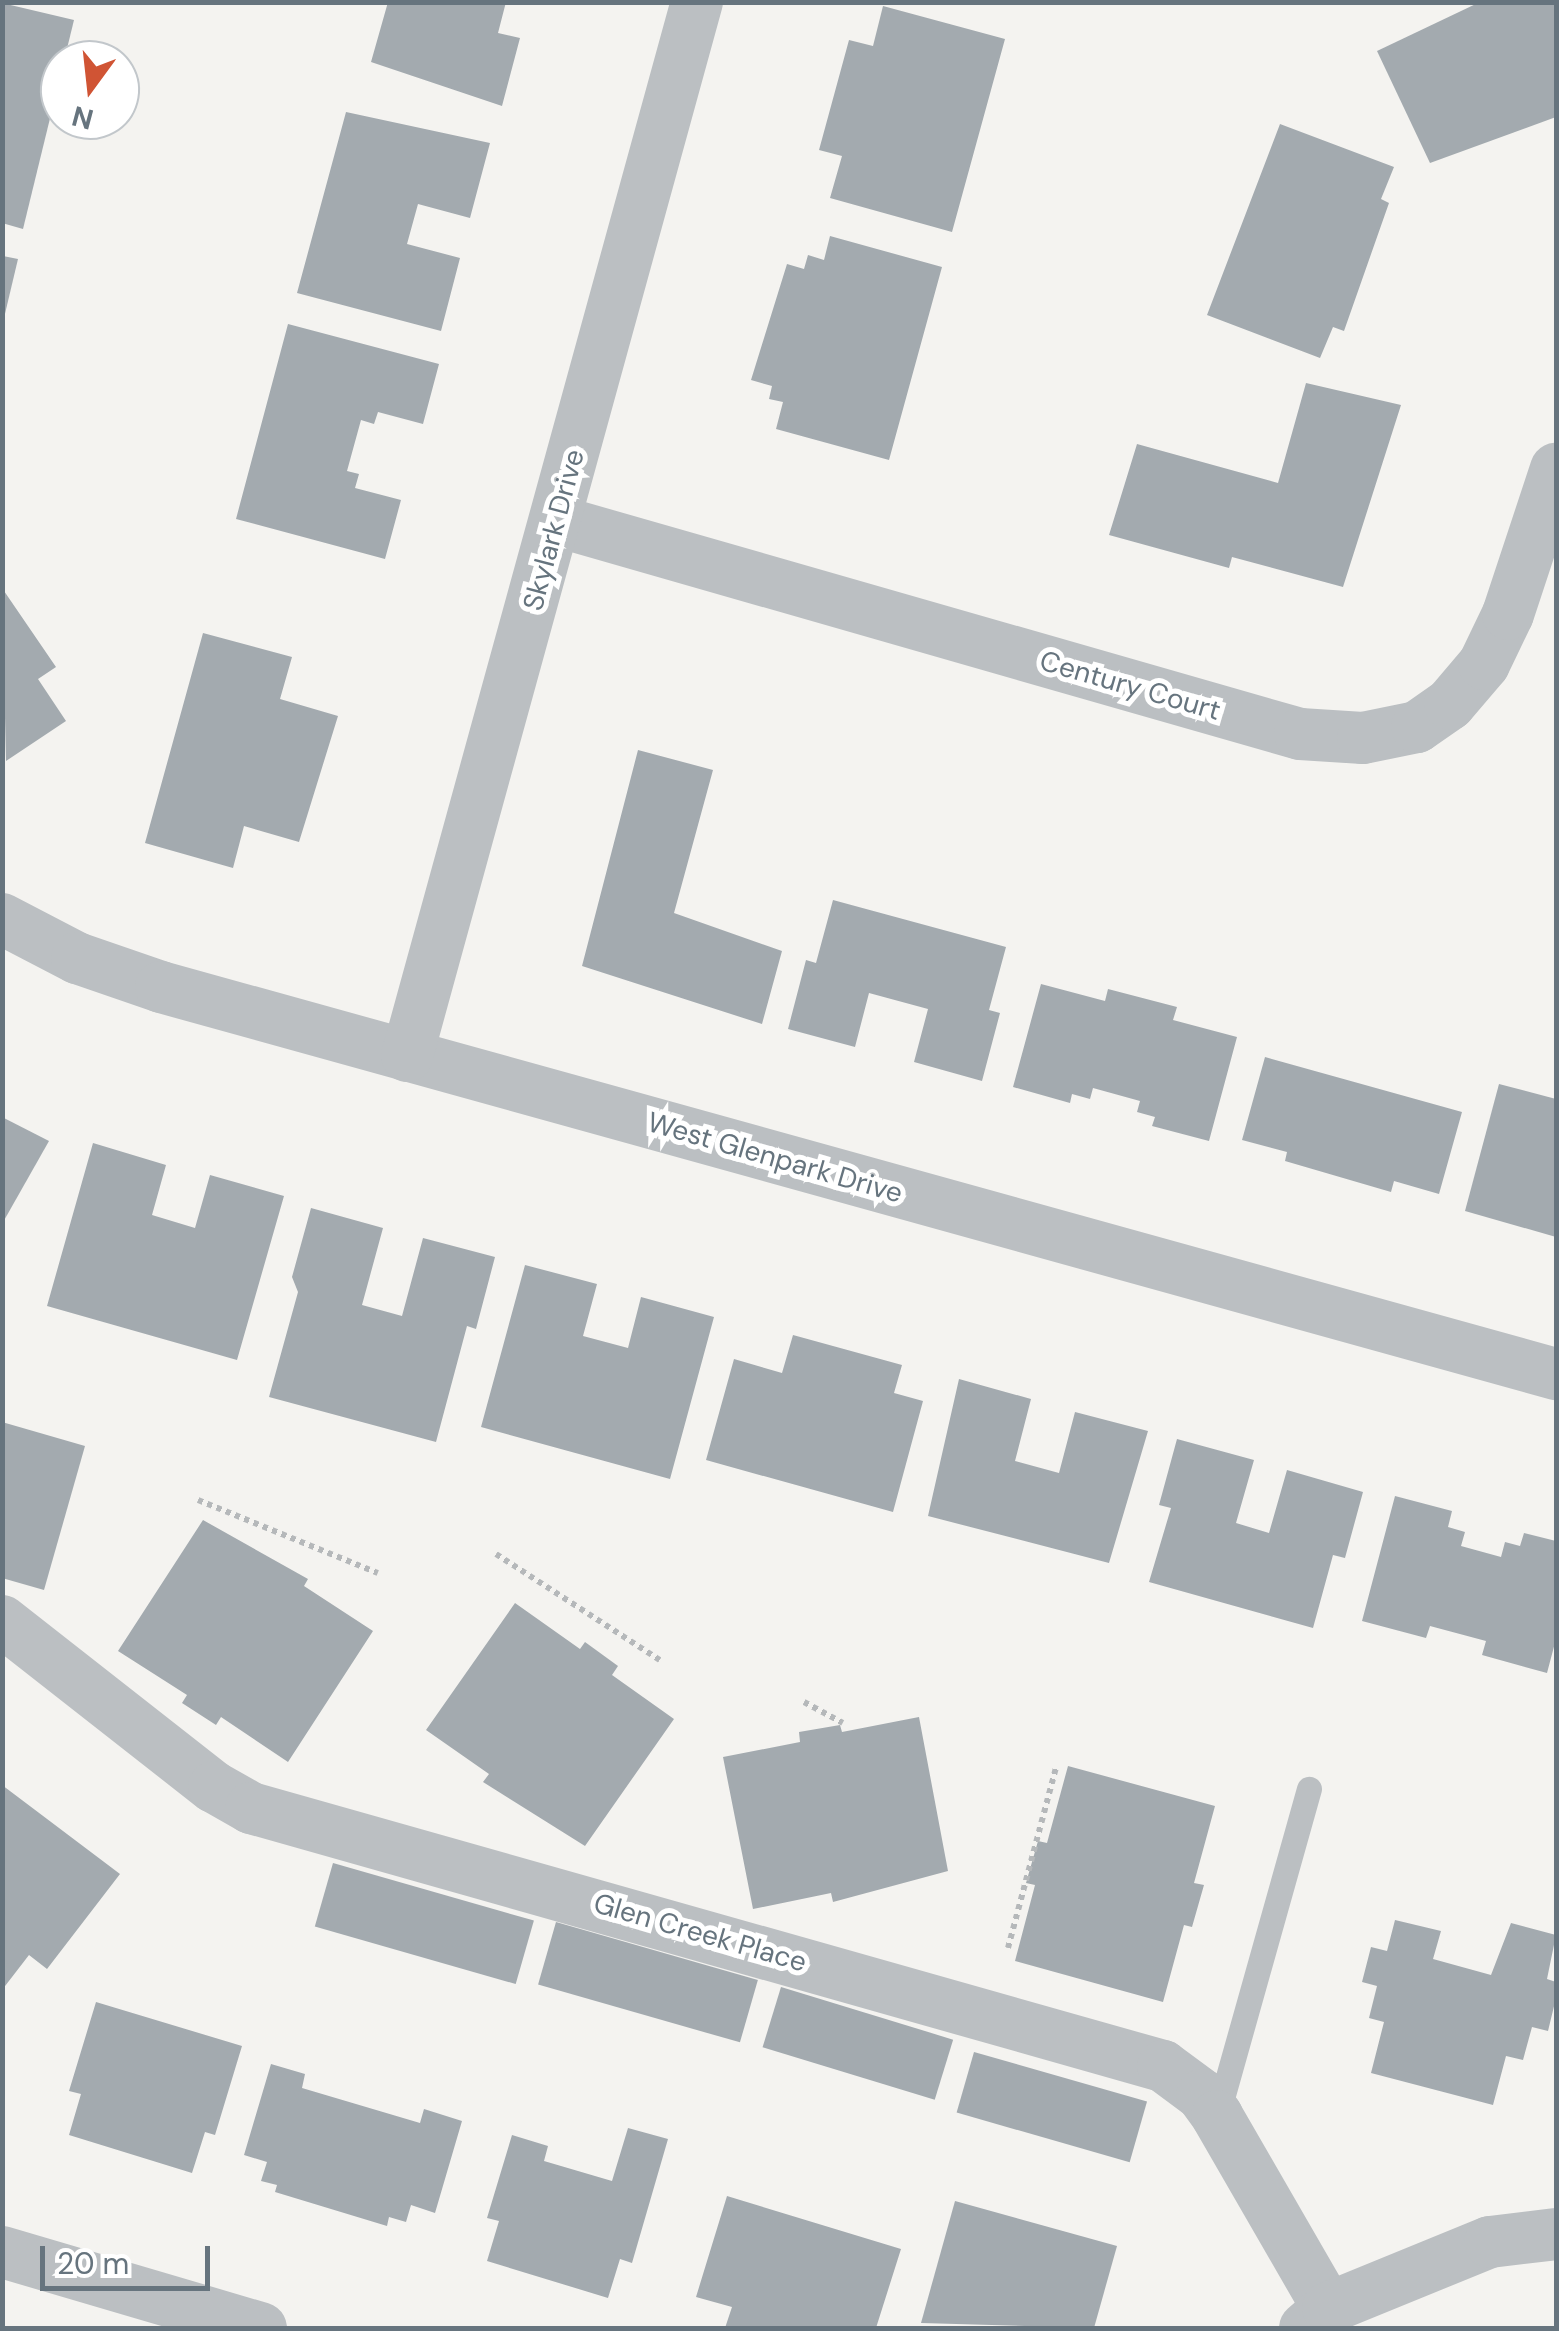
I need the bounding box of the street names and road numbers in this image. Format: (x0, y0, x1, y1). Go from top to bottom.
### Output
street label: Skylark Drive (516, 446, 592, 614)
street label: Century Court (1036, 644, 1224, 728)
street label: West Glenpark Drive (644, 1105, 906, 1211)
street label: Glen Creek Place (590, 1887, 810, 1979)

